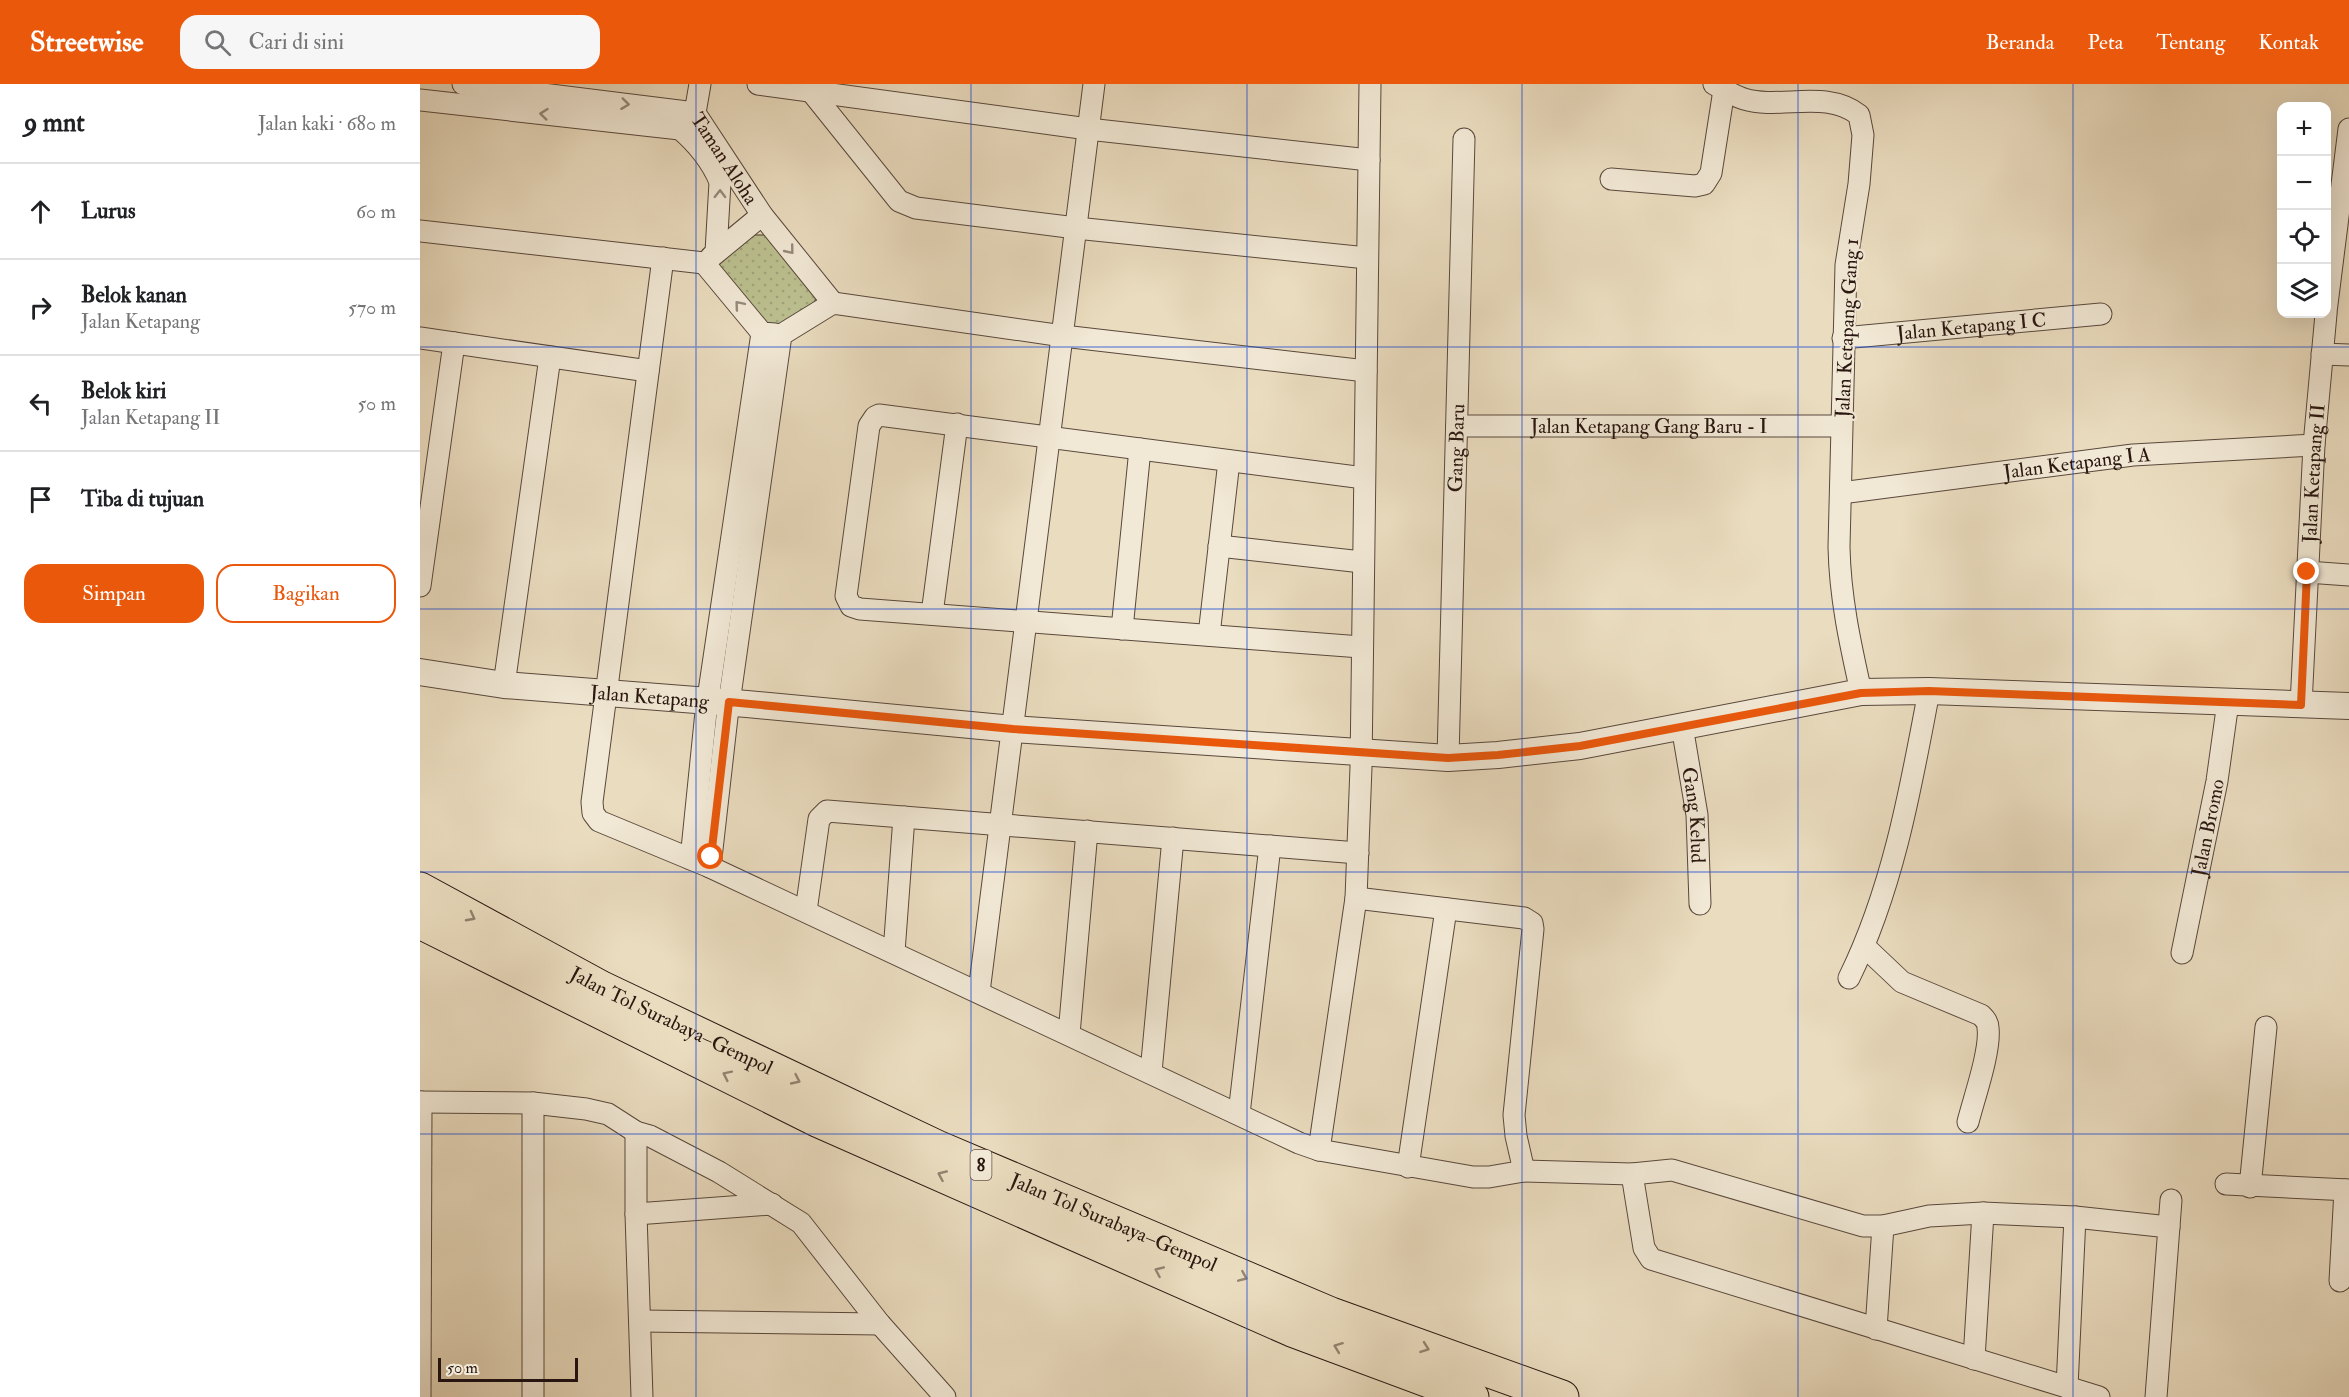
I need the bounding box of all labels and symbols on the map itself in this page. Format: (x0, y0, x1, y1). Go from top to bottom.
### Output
one-way arrow (621, 98, 630, 110)
street label: Taman Aloha (685, 107, 764, 210)
one-way arrow (540, 108, 549, 120)
one-way arrow (714, 189, 726, 198)
street label: Jalan Ketapang Gang 1 (1830, 238, 1865, 419)
one-way arrow (783, 243, 794, 254)
one-way arrow (735, 301, 746, 312)
street label: Jalan Ketapang I C (1894, 307, 2047, 346)
street label: Jalan Ketapang II (2297, 403, 2330, 545)
street label: Gang Baru (1442, 404, 1470, 493)
street label: Jalan Ketapang Gang Baru - I (1530, 414, 1767, 440)
street label: Jalan Ketapang I A (2001, 442, 2152, 484)
route end (2293, 558, 2319, 584)
street label: Jalan Ketapang (588, 679, 711, 714)
street label: Gang Kelud (1677, 765, 1711, 864)
street label: Jalan Bromo (2185, 777, 2230, 880)
route start (697, 843, 723, 869)
one-way arrow (465, 910, 476, 921)
street label: Jalan Tol Surabaya–Gempol (565, 960, 777, 1080)
one-way arrow (723, 1071, 734, 1083)
one-way arrow (789, 1072, 800, 1084)
road number: 8 (970, 1150, 992, 1180)
street label: Jalan Tol Surabaya–Gempol (1006, 1167, 1221, 1277)
one-way arrow (937, 1171, 948, 1183)
one-way arrow (1154, 1266, 1165, 1278)
one-way arrow (1237, 1269, 1248, 1281)
one-way arrow (1419, 1340, 1430, 1353)
one-way arrow (1334, 1342, 1345, 1354)
scale bar (438, 1355, 578, 1382)

